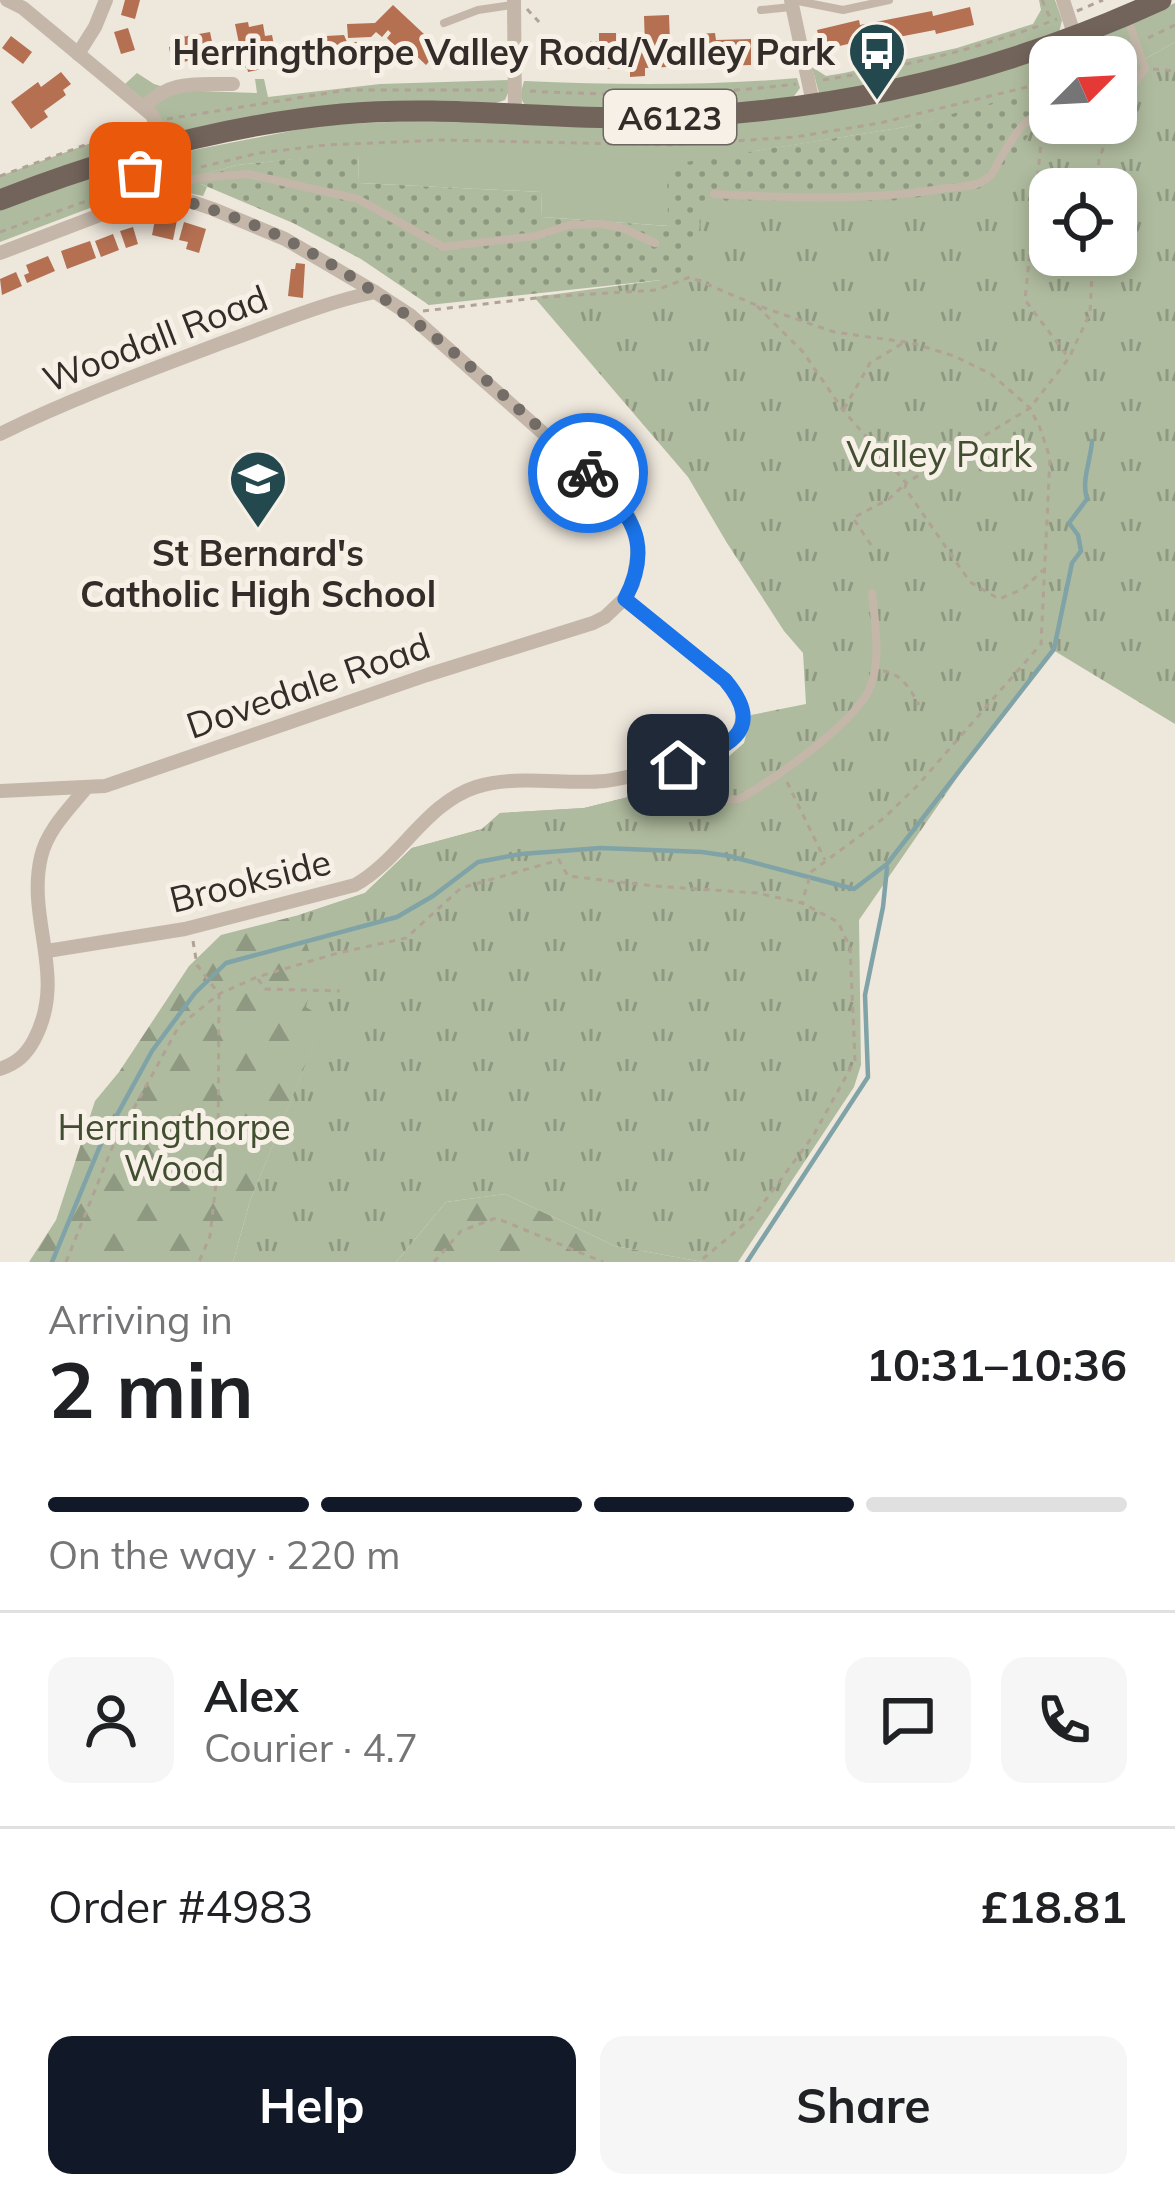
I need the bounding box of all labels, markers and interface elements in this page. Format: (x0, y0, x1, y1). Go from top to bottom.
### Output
bus stop icon: Herringthorpe Valley Road/Valley Park (846, 20, 908, 102)
place label: Herringthorpe Valley Road/Valley Park (172, 29, 836, 74)
north arrow (1029, 36, 1137, 144)
map controls (1029, 36, 1137, 276)
road number: A6123 (604, 90, 736, 144)
pin (89, 122, 191, 224)
icon: bag (107, 140, 173, 206)
button: locate (1029, 168, 1137, 276)
street label: Woodall Road (36, 275, 274, 401)
courier (528, 413, 648, 533)
park label: Valley Park (846, 431, 1032, 476)
icon: bike (555, 440, 621, 506)
school or university icon: St Bernard's Catholic High School (227, 448, 289, 530)
place label: St Bernard's Catholic High School (80, 530, 436, 616)
street label: Dovedale Road (180, 622, 436, 748)
pin (627, 714, 729, 816)
icon: home (645, 732, 711, 798)
street label: Brookside (165, 838, 335, 922)
park label: Herringthorpe Wood (57, 1104, 291, 1190)
text: Arriving in (48, 1295, 233, 1344)
text: 10:31–10:36 (866, 1336, 1127, 1392)
text: 2 min (48, 1340, 254, 1438)
text: On the way · 220 m (48, 1530, 400, 1579)
button: person (48, 1657, 174, 1783)
button: chat (845, 1657, 971, 1783)
button: phone (1001, 1657, 1127, 1783)
text: Alex (204, 1667, 299, 1723)
text: Courier · 4.7 (204, 1723, 418, 1772)
text: Order #4983 (48, 1878, 313, 1934)
text: £18.81 (981, 1878, 1127, 1934)
button: Help (48, 2036, 576, 2174)
button: Share (600, 2036, 1127, 2174)

